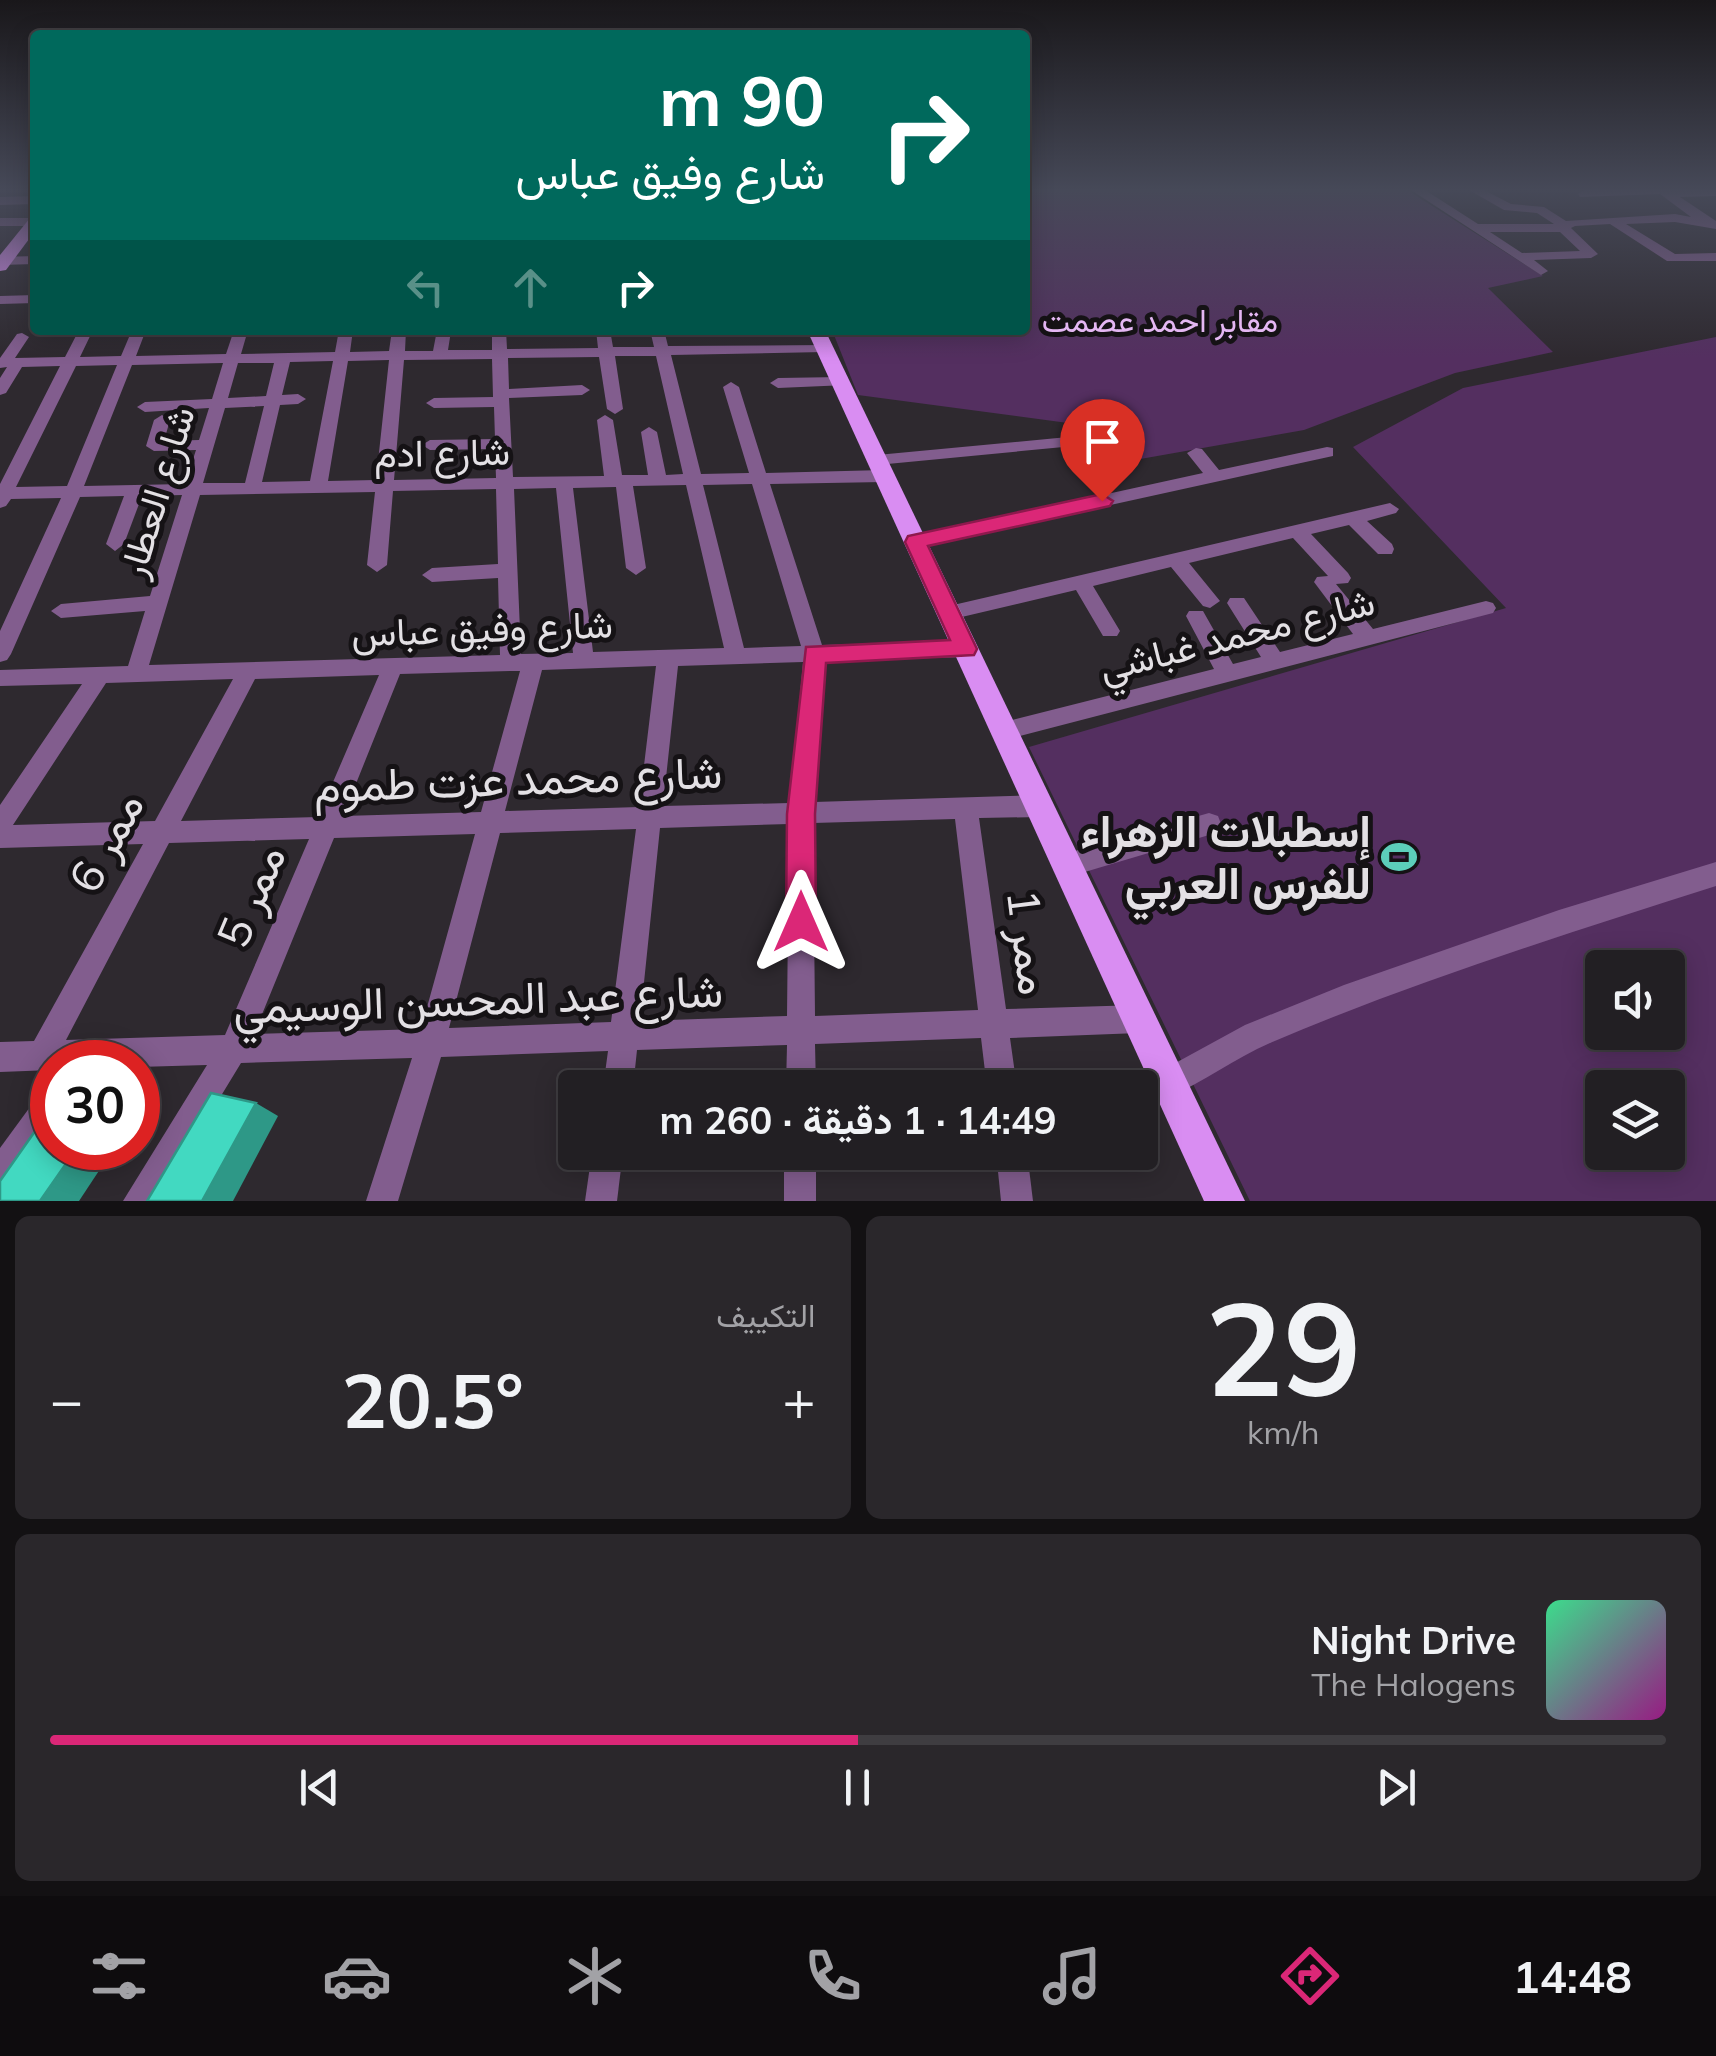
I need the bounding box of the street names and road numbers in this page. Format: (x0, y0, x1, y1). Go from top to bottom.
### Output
street label: شارع العطار (107, 400, 208, 585)
street label: شارع ادم (374, 427, 510, 480)
street label: شارع محمد غباشي (1094, 577, 1381, 699)
street label: شارع وفيق عباس (350, 599, 614, 660)
street label: شارع محمد عزت طموم (313, 743, 723, 817)
street label: ممر 6 (56, 782, 156, 902)
street label: ممر 5 (204, 836, 297, 956)
street label: ممر 1 (995, 886, 1064, 998)
street label: شارع عبد المحسن الوسيمي (232, 961, 724, 1045)

